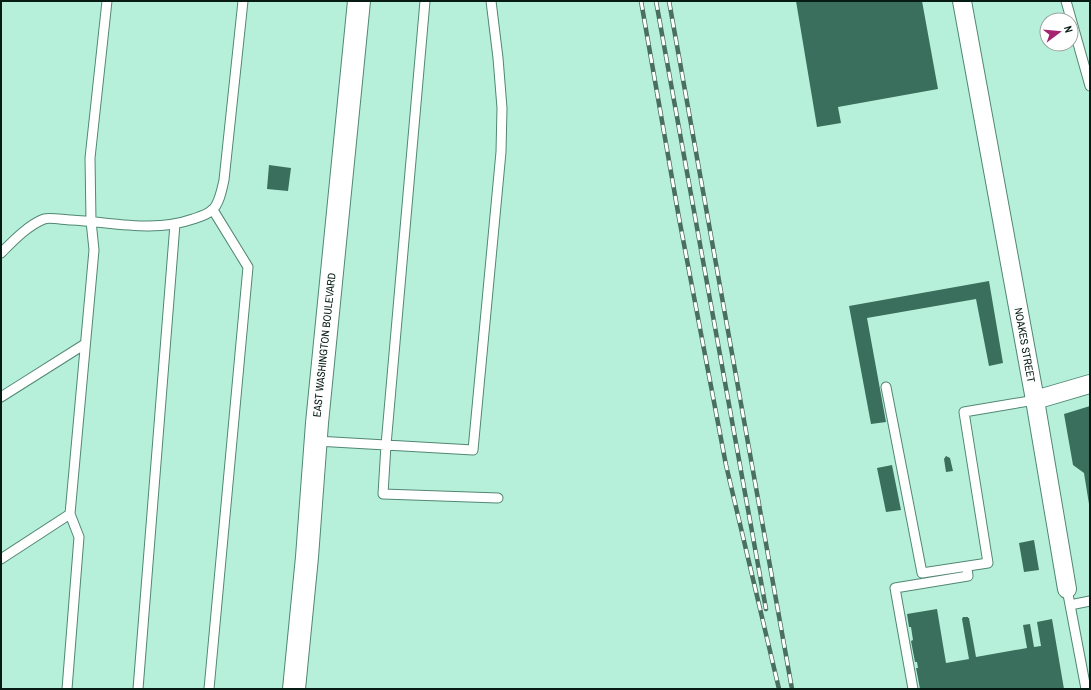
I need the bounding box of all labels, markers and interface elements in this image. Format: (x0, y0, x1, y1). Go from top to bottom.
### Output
north arrow (1039, 12, 1079, 52)
text: N (1061, 24, 1076, 34)
street label: EAST WASHINGTON BOULEVARD (309, 272, 339, 418)
street label: NOAKES STREET (1012, 307, 1039, 384)

